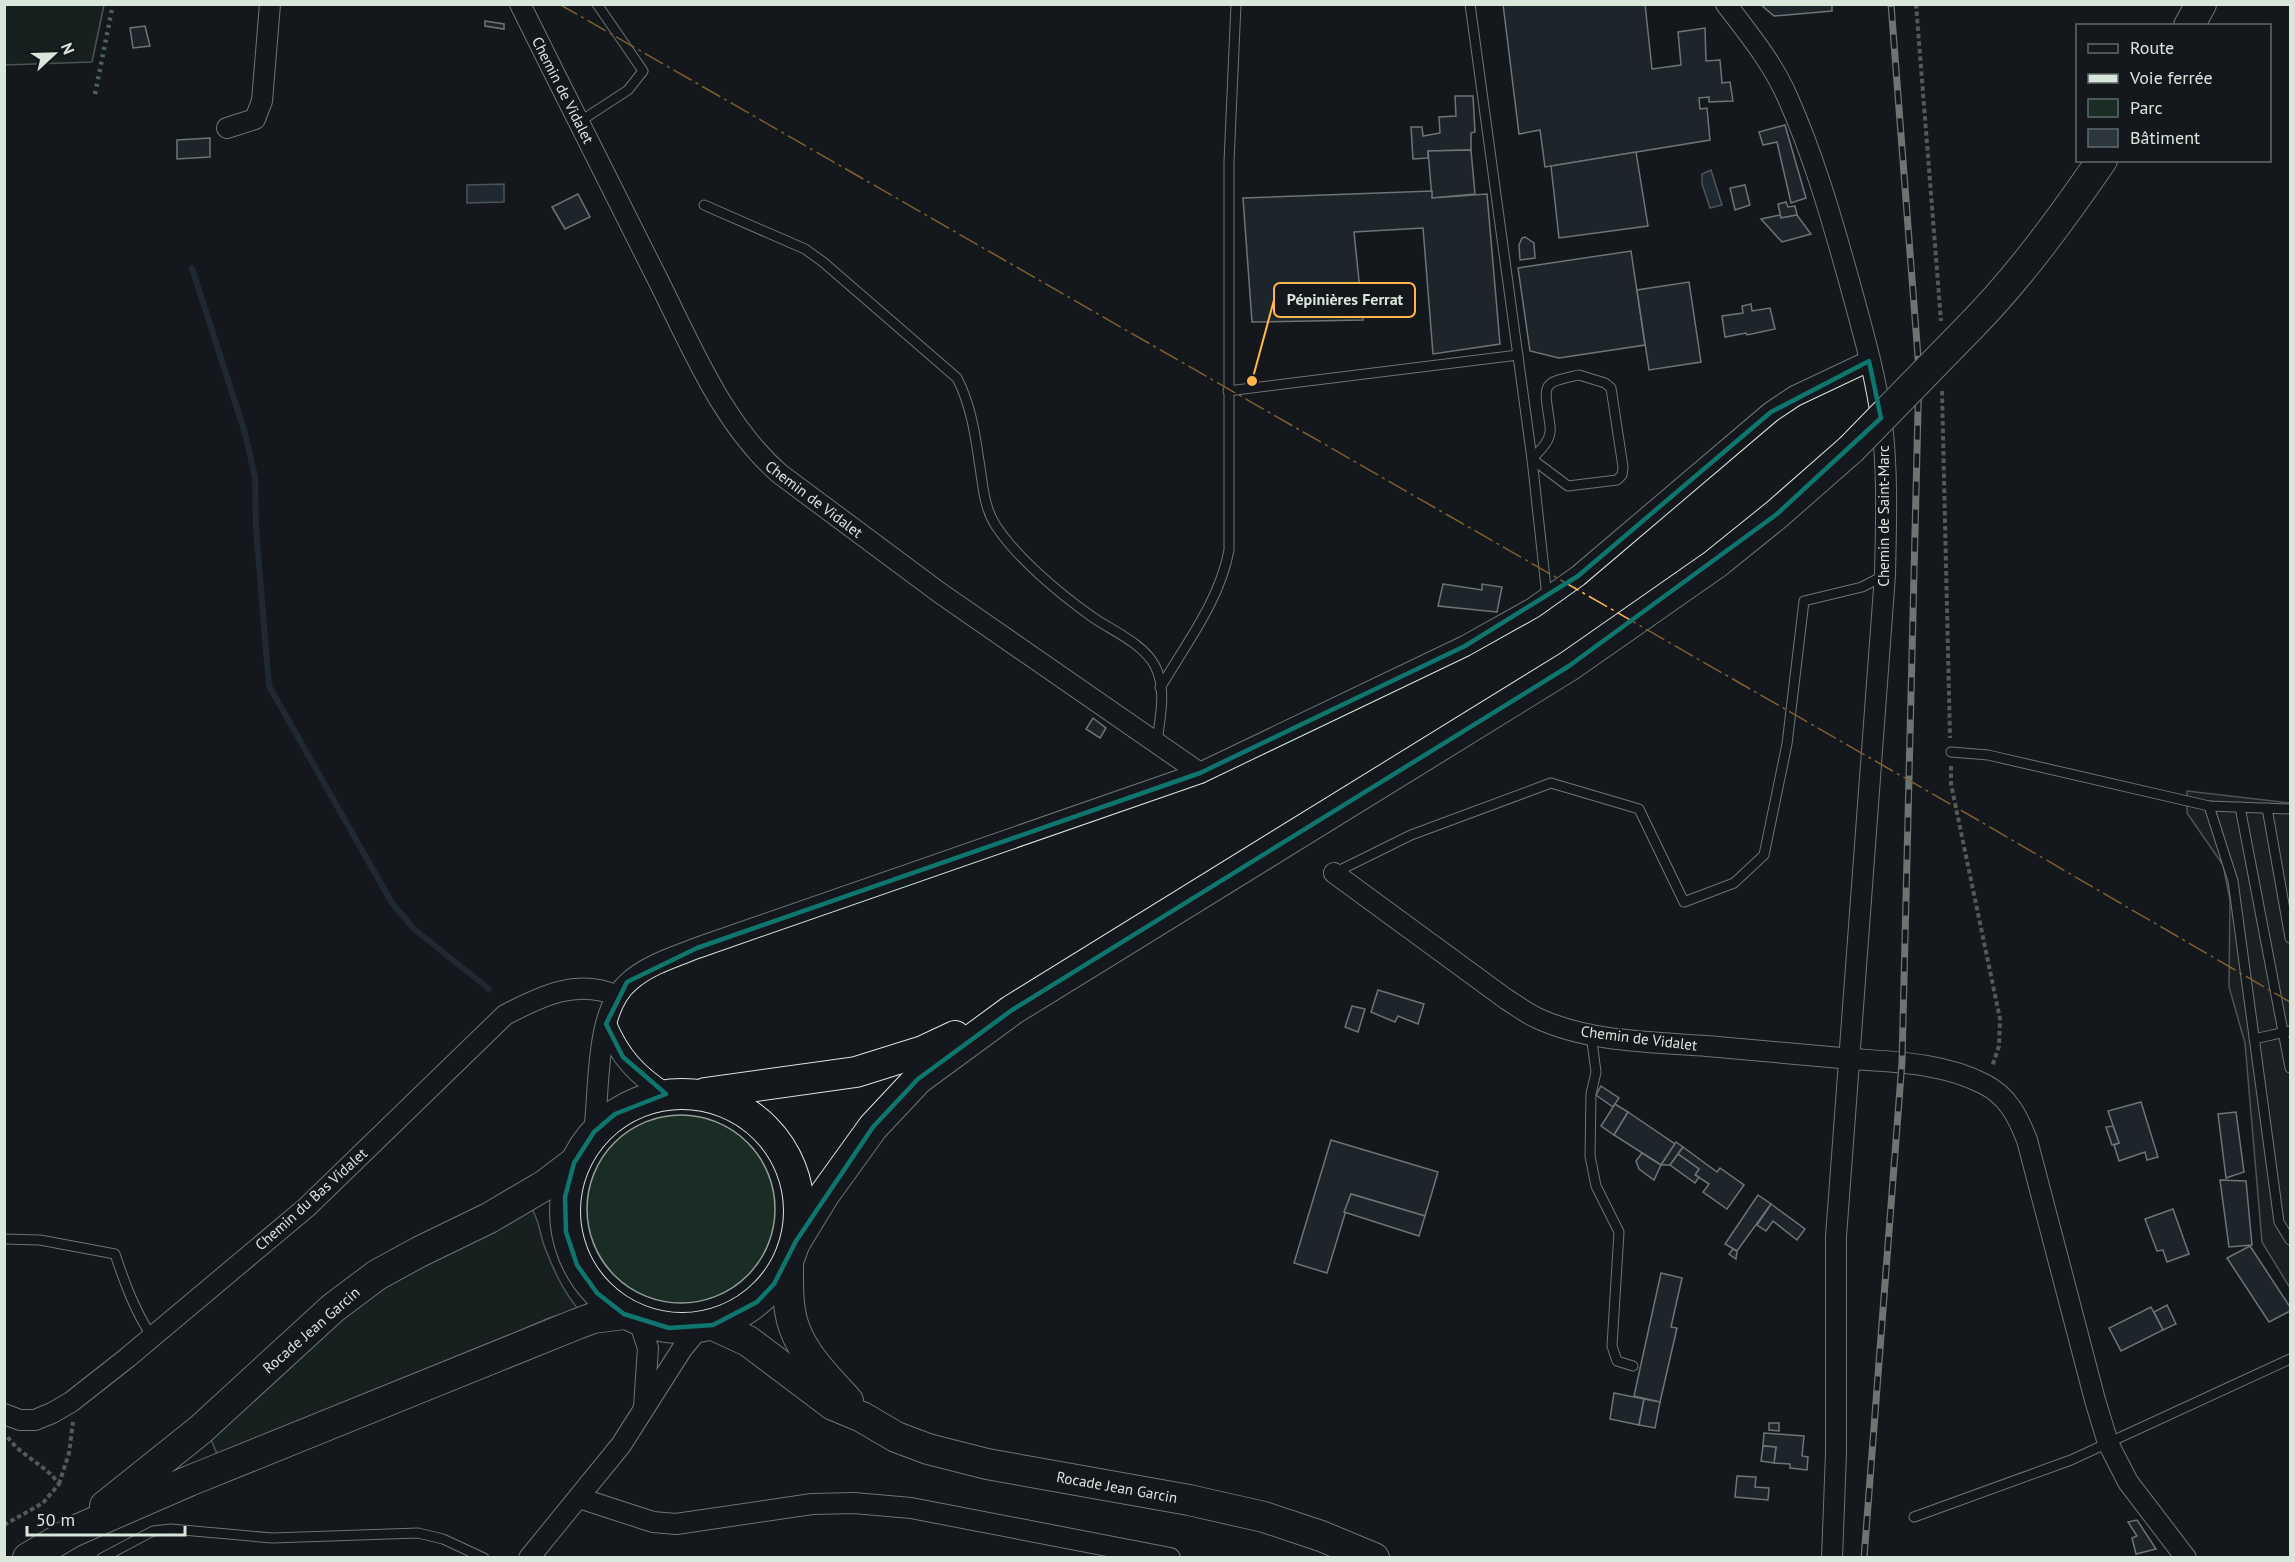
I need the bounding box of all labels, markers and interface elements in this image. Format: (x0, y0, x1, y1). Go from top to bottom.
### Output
north arrow (24, 24, 84, 84)
legend (2076, 24, 2271, 162)
street label: Chemin de Vidalet (528, 33, 598, 147)
text: Route (2130, 36, 2174, 59)
text: N (57, 40, 79, 57)
text: Voie ferrée (2129, 66, 2213, 89)
text: Parc (2130, 96, 2163, 119)
text: Bâtiment (2130, 126, 2200, 149)
callout: Pépinières Ferrat (1274, 283, 1415, 317)
text: Pépinières Ferrat (1287, 289, 1404, 309)
street label: Chemin de Saint-Marc (1874, 445, 1893, 587)
street label: Chemin de Vidalet (761, 456, 867, 542)
street label: Chemin de Vidalet (1580, 1021, 1698, 1055)
street label: Chemin du Bas Vidalet (251, 1144, 371, 1254)
street label: Rocade Jean Garcin (259, 1283, 363, 1377)
street label: Rocade Jean Garcin (1055, 1467, 1179, 1507)
scale bar (27, 1499, 184, 1537)
text: 50 m (36, 1508, 75, 1531)

